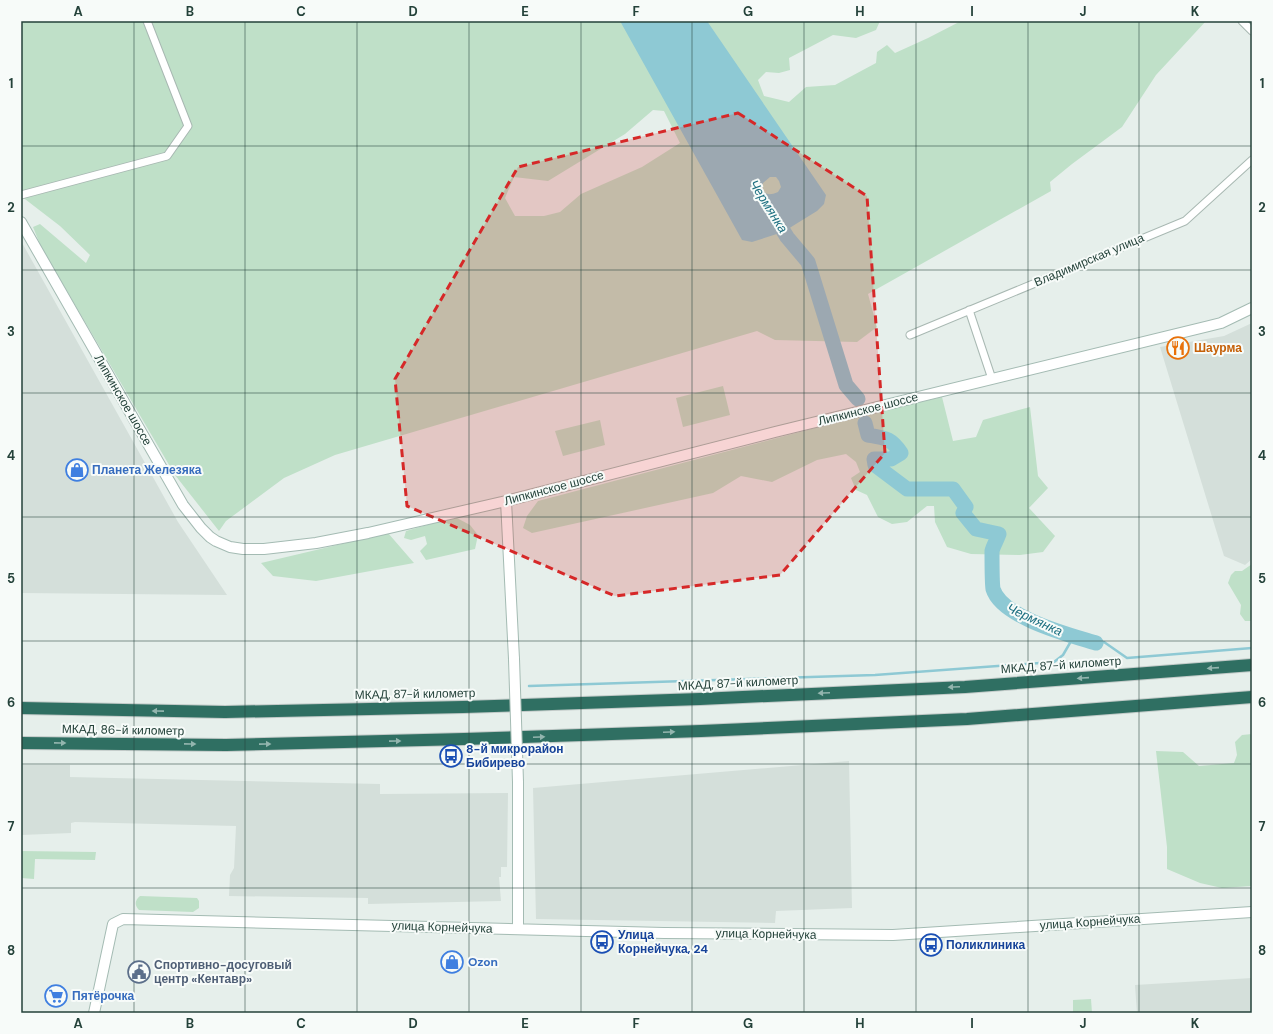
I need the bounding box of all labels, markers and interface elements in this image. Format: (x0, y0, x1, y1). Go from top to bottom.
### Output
text: A (73, 3, 83, 20)
text: B (186, 3, 194, 20)
text: C (296, 3, 306, 20)
text: D (408, 3, 418, 20)
text: E (521, 3, 529, 20)
text: F (632, 3, 640, 20)
text: G (743, 3, 753, 20)
text: H (855, 3, 865, 20)
text: I (970, 3, 974, 20)
text: J (1079, 3, 1087, 20)
text: K (1191, 3, 1200, 20)
text: 1 (9, 75, 13, 92)
text: 1 (1260, 75, 1264, 92)
water label: Чермянка (746, 177, 792, 236)
text: 2 (7, 199, 15, 216)
text: 2 (1258, 199, 1266, 216)
street label: Владимирская улица (1032, 229, 1147, 290)
text: 3 (7, 323, 15, 340)
text: 3 (1258, 323, 1266, 340)
restaurant icon: Шаурма (1165, 335, 1191, 361)
place label: Шаурма (1194, 340, 1242, 356)
street label: Липкинское шоссе (90, 352, 156, 449)
street label: Липкинское шоссе (816, 389, 920, 429)
text: 4 (7, 447, 15, 464)
text: 4 (1258, 447, 1266, 464)
shop icon: Планета Железяка (64, 457, 90, 483)
place label: Планета Железяка (92, 462, 202, 478)
street label: Липкинское шоссе (502, 467, 606, 509)
text: 5 (7, 570, 15, 587)
text: 5 (1258, 570, 1266, 587)
water label: Чермянка (1004, 599, 1065, 640)
street label: МКАД, 87-й километр (1000, 653, 1122, 677)
one-way arrow (1207, 665, 1219, 672)
street label: МКАД, 87-й километр (677, 672, 799, 694)
one-way arrow (1077, 674, 1089, 681)
one-way arrow (947, 684, 960, 690)
street label: МКАД, 87-й километр (355, 685, 476, 703)
one-way arrow (818, 690, 830, 697)
text: 6 (7, 694, 15, 711)
text: 6 (1258, 694, 1266, 711)
one-way arrow (151, 708, 164, 714)
street label: МКАД, 86-й километр (62, 721, 185, 739)
one-way arrow (663, 729, 675, 736)
one-way arrow (533, 733, 545, 740)
one-way arrow (389, 738, 402, 744)
one-way arrow (54, 740, 67, 746)
one-way arrow (184, 741, 197, 747)
one-way arrow (259, 741, 272, 747)
place label: 8-й микрорайон Бибирево (466, 741, 564, 771)
bus stop icon: 8-й микрорайон Бибирево (438, 743, 464, 769)
text: 7 (8, 818, 15, 835)
text: 7 (1259, 818, 1266, 835)
street label: улица Корнейчука (1039, 910, 1141, 934)
street label: улица Корнейчука (391, 917, 493, 937)
street label: улица Корнейчука (715, 925, 817, 943)
place label: Улица Корнейчука, 24 (618, 927, 708, 957)
bus stop icon: Улица Корнейчука, 24 (589, 929, 615, 955)
bus stop icon: Поликлиника (918, 932, 944, 958)
place label: Поликлиника (946, 937, 1025, 953)
text: 8 (7, 942, 15, 959)
text: 8 (1258, 942, 1266, 959)
shop icon: Ozon (439, 949, 465, 975)
place label: Ozon (468, 954, 498, 970)
place label: Спортивно-досуговый центр «Кентавр» (154, 957, 292, 987)
public building icon: Спортивно-досуговый центр «Кентавр» (126, 959, 152, 985)
supermarket icon: Пятёрочка (43, 983, 69, 1009)
place label: Пятёрочка (72, 988, 135, 1004)
text: A (73, 1015, 83, 1032)
text: B (186, 1015, 194, 1032)
text: C (296, 1015, 306, 1032)
text: D (408, 1015, 418, 1032)
text: E (521, 1015, 529, 1032)
text: F (632, 1015, 640, 1032)
text: G (743, 1015, 753, 1032)
text: H (855, 1015, 865, 1032)
text: I (970, 1015, 974, 1032)
text: J (1079, 1015, 1087, 1032)
text: K (1191, 1015, 1200, 1032)

